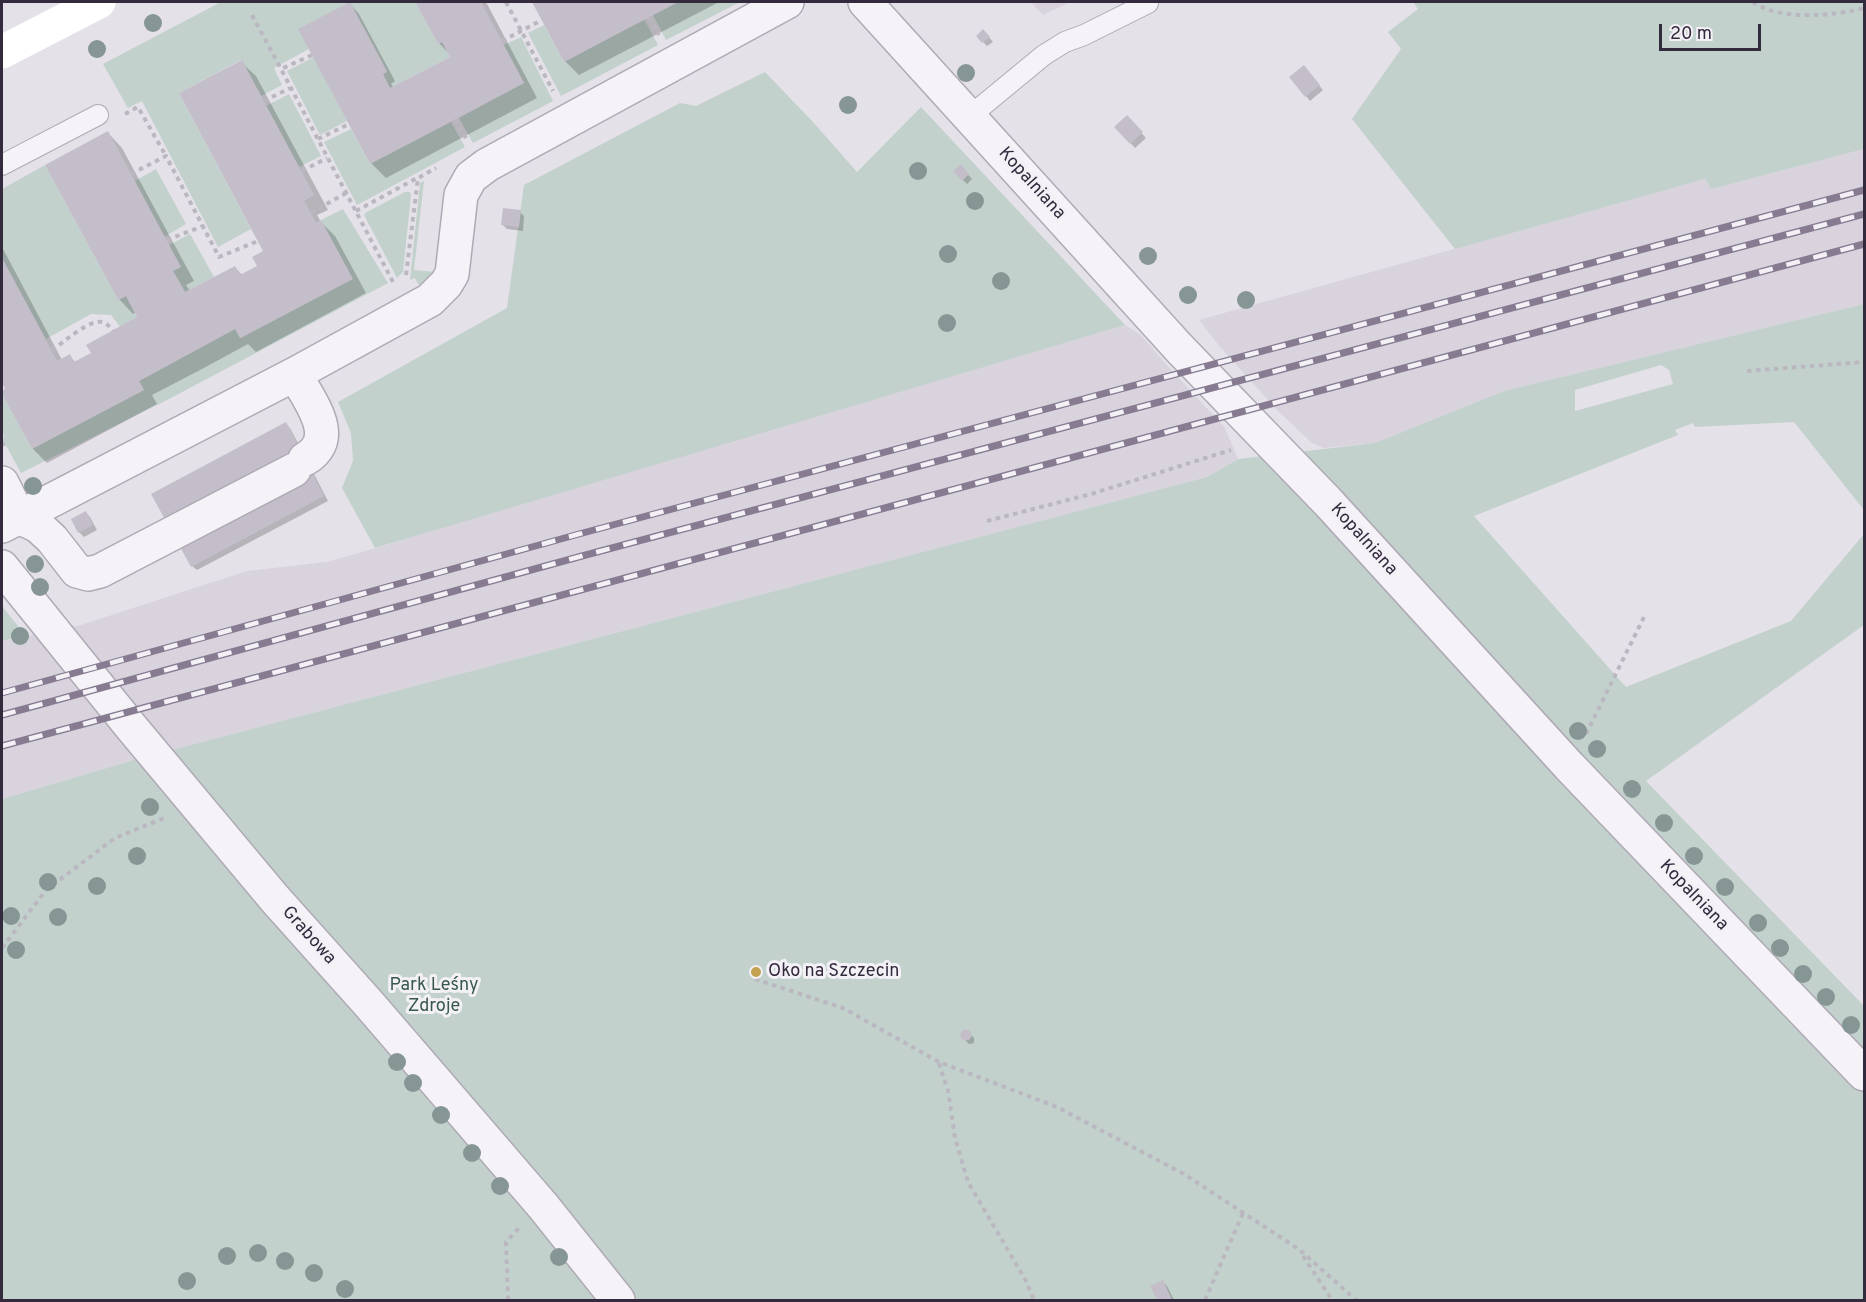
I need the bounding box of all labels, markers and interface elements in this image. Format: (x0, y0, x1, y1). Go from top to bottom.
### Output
scale bar (1662, 12, 1764, 50)
text: 20 m (1670, 23, 1712, 46)
street label: Kopalniana (993, 143, 1069, 225)
street label: Kopalniana (1325, 499, 1401, 581)
street label: Kopalniana (1654, 856, 1732, 936)
street label: Grabowa (276, 902, 340, 970)
place label: Oko na Szczecin (768, 961, 899, 983)
marker: Oko na Szczecin (749, 965, 763, 979)
park label: Park Leśny Zdroje (389, 975, 479, 1018)

